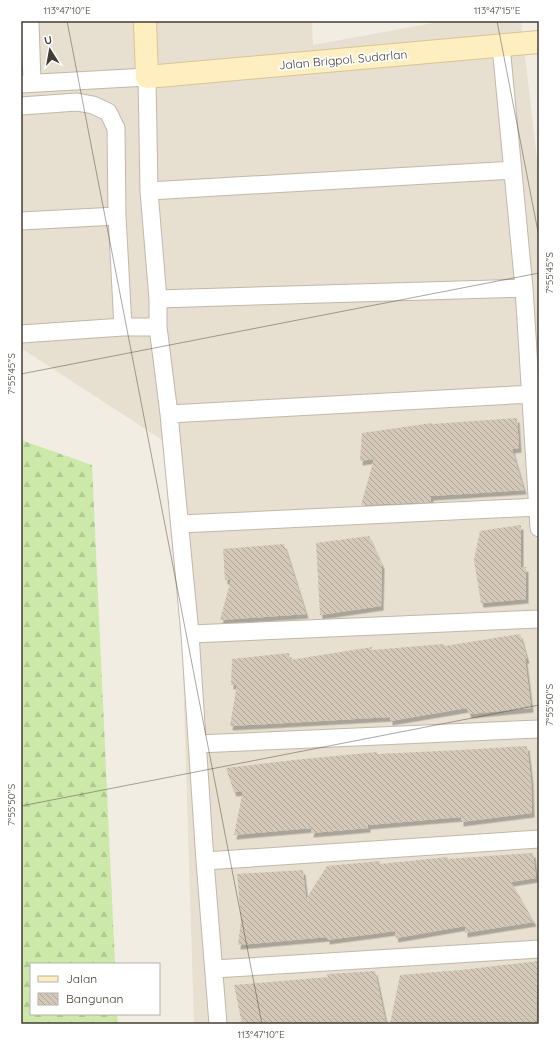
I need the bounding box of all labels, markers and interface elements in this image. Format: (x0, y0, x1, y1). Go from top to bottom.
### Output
text: 113°47'10"E (43, 4, 91, 17)
text: 113°47'15"E (474, 4, 521, 17)
north arrow (30, 30, 70, 70)
text: U (43, 33, 53, 48)
street label: Jalan Brigpol. Sudarlan (278, 46, 408, 73)
text: 7°55'45"S (543, 252, 556, 294)
text: 7°55'45"S (5, 353, 18, 395)
text: 7°55'50"S (543, 684, 556, 726)
text: 7°55'50"S (5, 784, 18, 826)
legend (30, 963, 160, 1015)
text: Jalan (66, 971, 97, 986)
text: Bangunan (66, 991, 123, 1006)
text: 113°47'10"E (237, 1028, 285, 1041)

